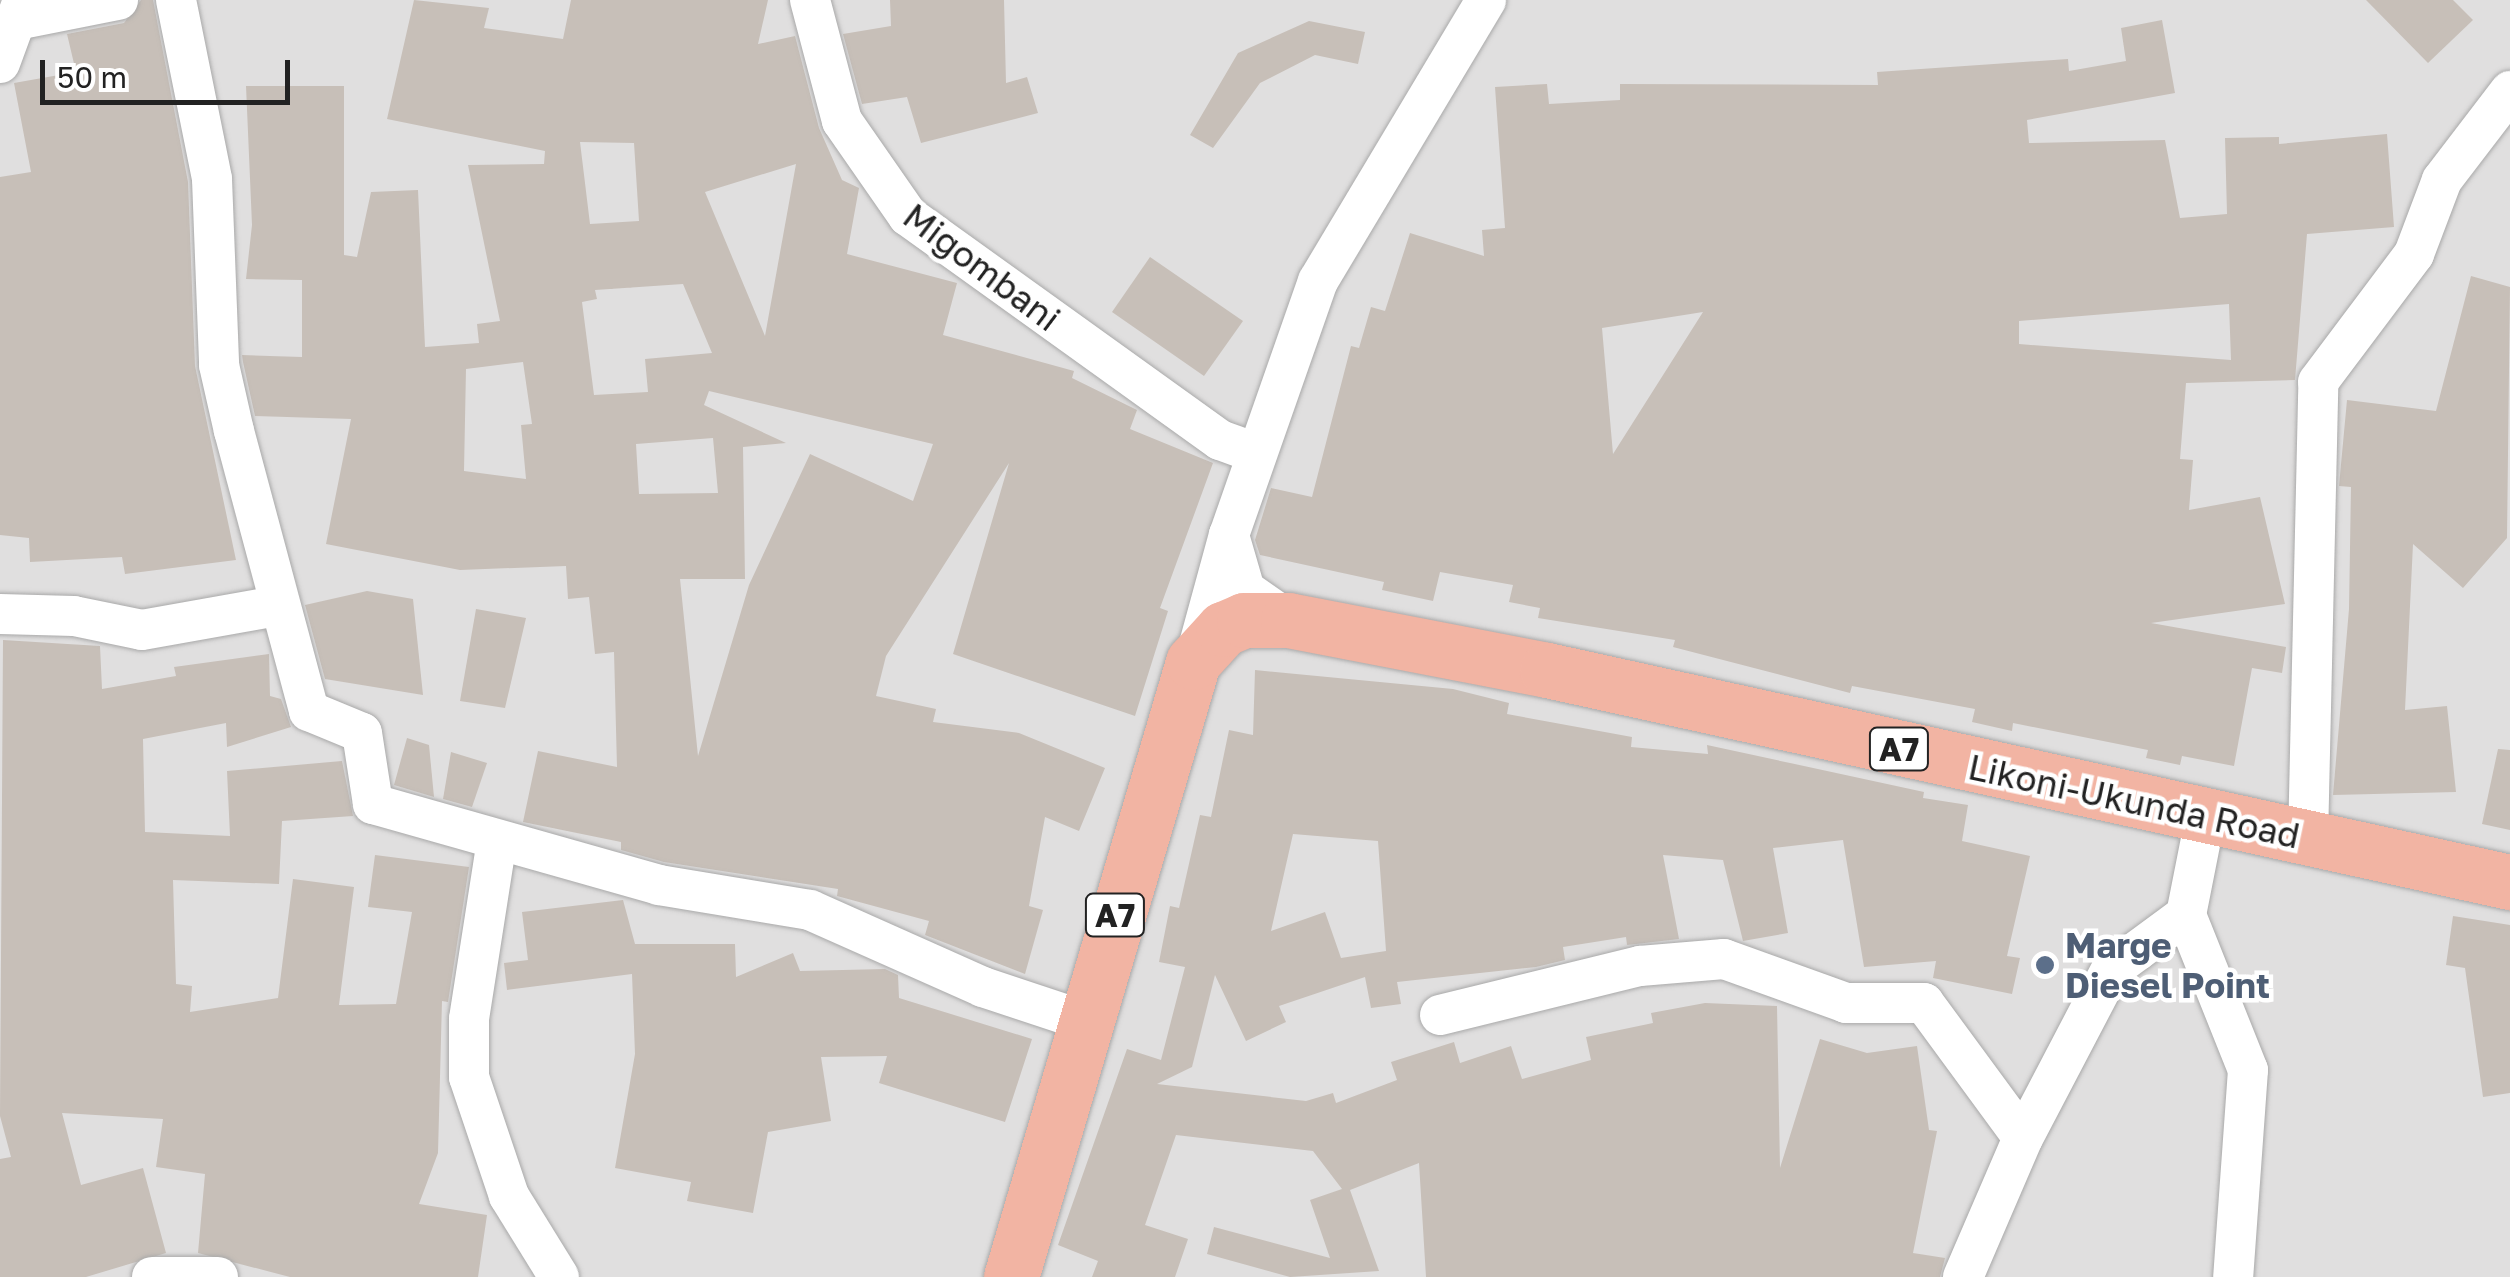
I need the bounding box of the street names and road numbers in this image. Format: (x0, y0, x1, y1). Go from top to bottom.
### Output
street label: Migombani (895, 195, 1069, 339)
road number: A7 (1866, 722, 1932, 776)
street label: Likoni-Ukunda Road (1965, 745, 2303, 857)
road number: A7 (1082, 888, 1148, 942)

